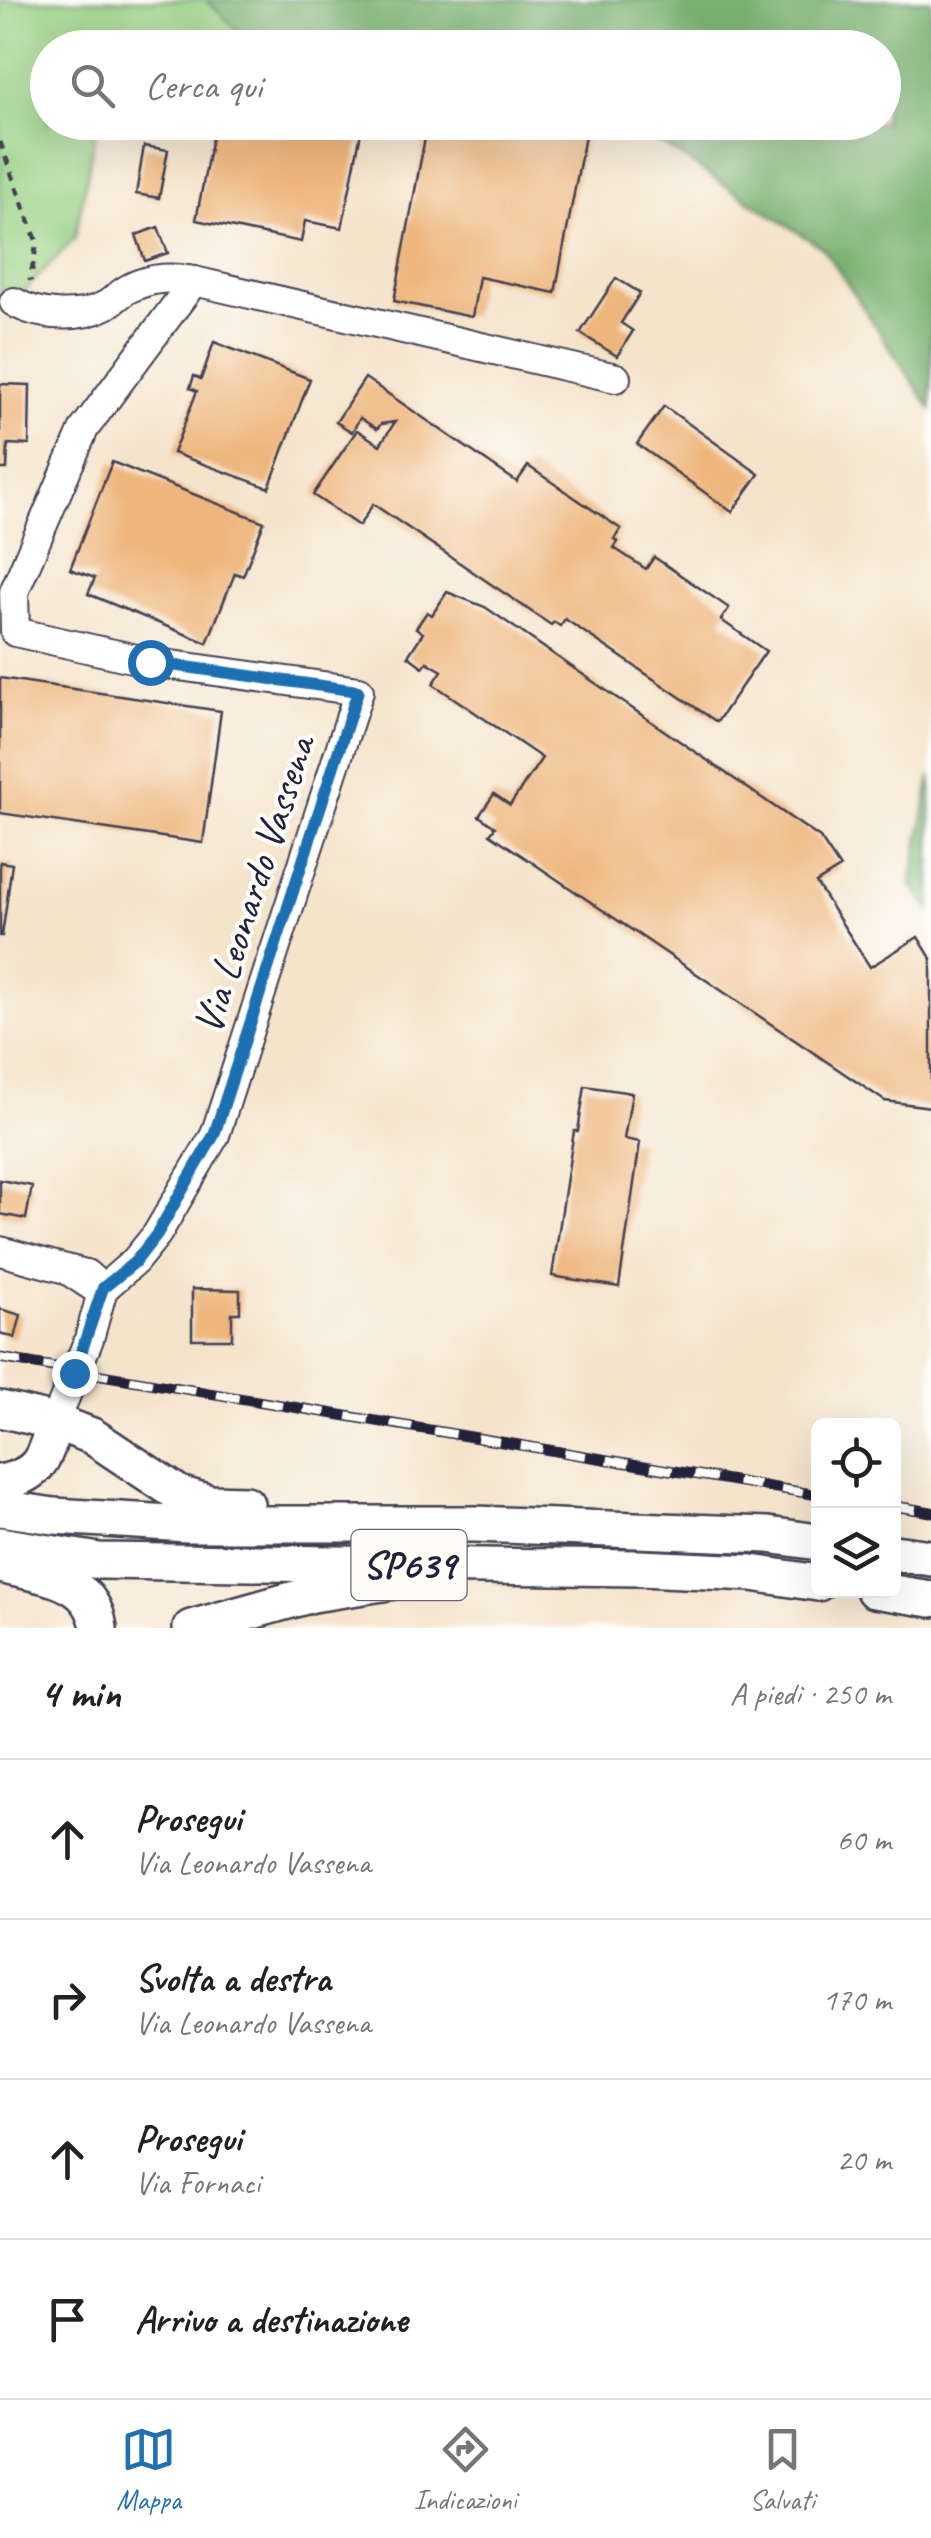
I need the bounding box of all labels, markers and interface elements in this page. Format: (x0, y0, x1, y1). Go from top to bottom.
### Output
search box (30, 30, 901, 140)
icon: search (65, 58, 120, 113)
text: Cerca qui (145, 62, 262, 109)
route start (128, 640, 174, 686)
street label: Via Leonardo Vassena (181, 726, 328, 1040)
route end (52, 1351, 98, 1397)
map controls (811, 1418, 901, 1598)
button: locate (811, 1418, 901, 1508)
button: layers (811, 1508, 901, 1598)
road number: SP639 (352, 1530, 466, 1600)
text: 4 min (40, 1667, 120, 1720)
text: A piedi · 250 m (730, 1673, 891, 1714)
text: Prosegui (135, 1795, 242, 1842)
icon: ahead (40, 1812, 95, 1867)
text: 60 m (837, 1819, 891, 1860)
text: Via Leonardo Vassena (135, 1842, 371, 1883)
text: Svolta a destra (135, 1955, 331, 2002)
icon: right (40, 1972, 95, 2027)
text: 170 m (822, 1979, 891, 2020)
text: Via Leonardo Vassena (135, 2002, 371, 2043)
text: Prosegui (135, 2115, 242, 2162)
icon: ahead (40, 2132, 95, 2187)
text: 20 m (837, 2139, 891, 2180)
text: Via Fornaci (135, 2162, 260, 2203)
icon: arrive (40, 2292, 95, 2347)
text: Arrivo a destinazione (135, 2296, 407, 2343)
tab: Mappa (116, 2422, 181, 2517)
tab: Indicazioni (414, 2422, 517, 2517)
tab: Salvati (749, 2422, 815, 2517)

